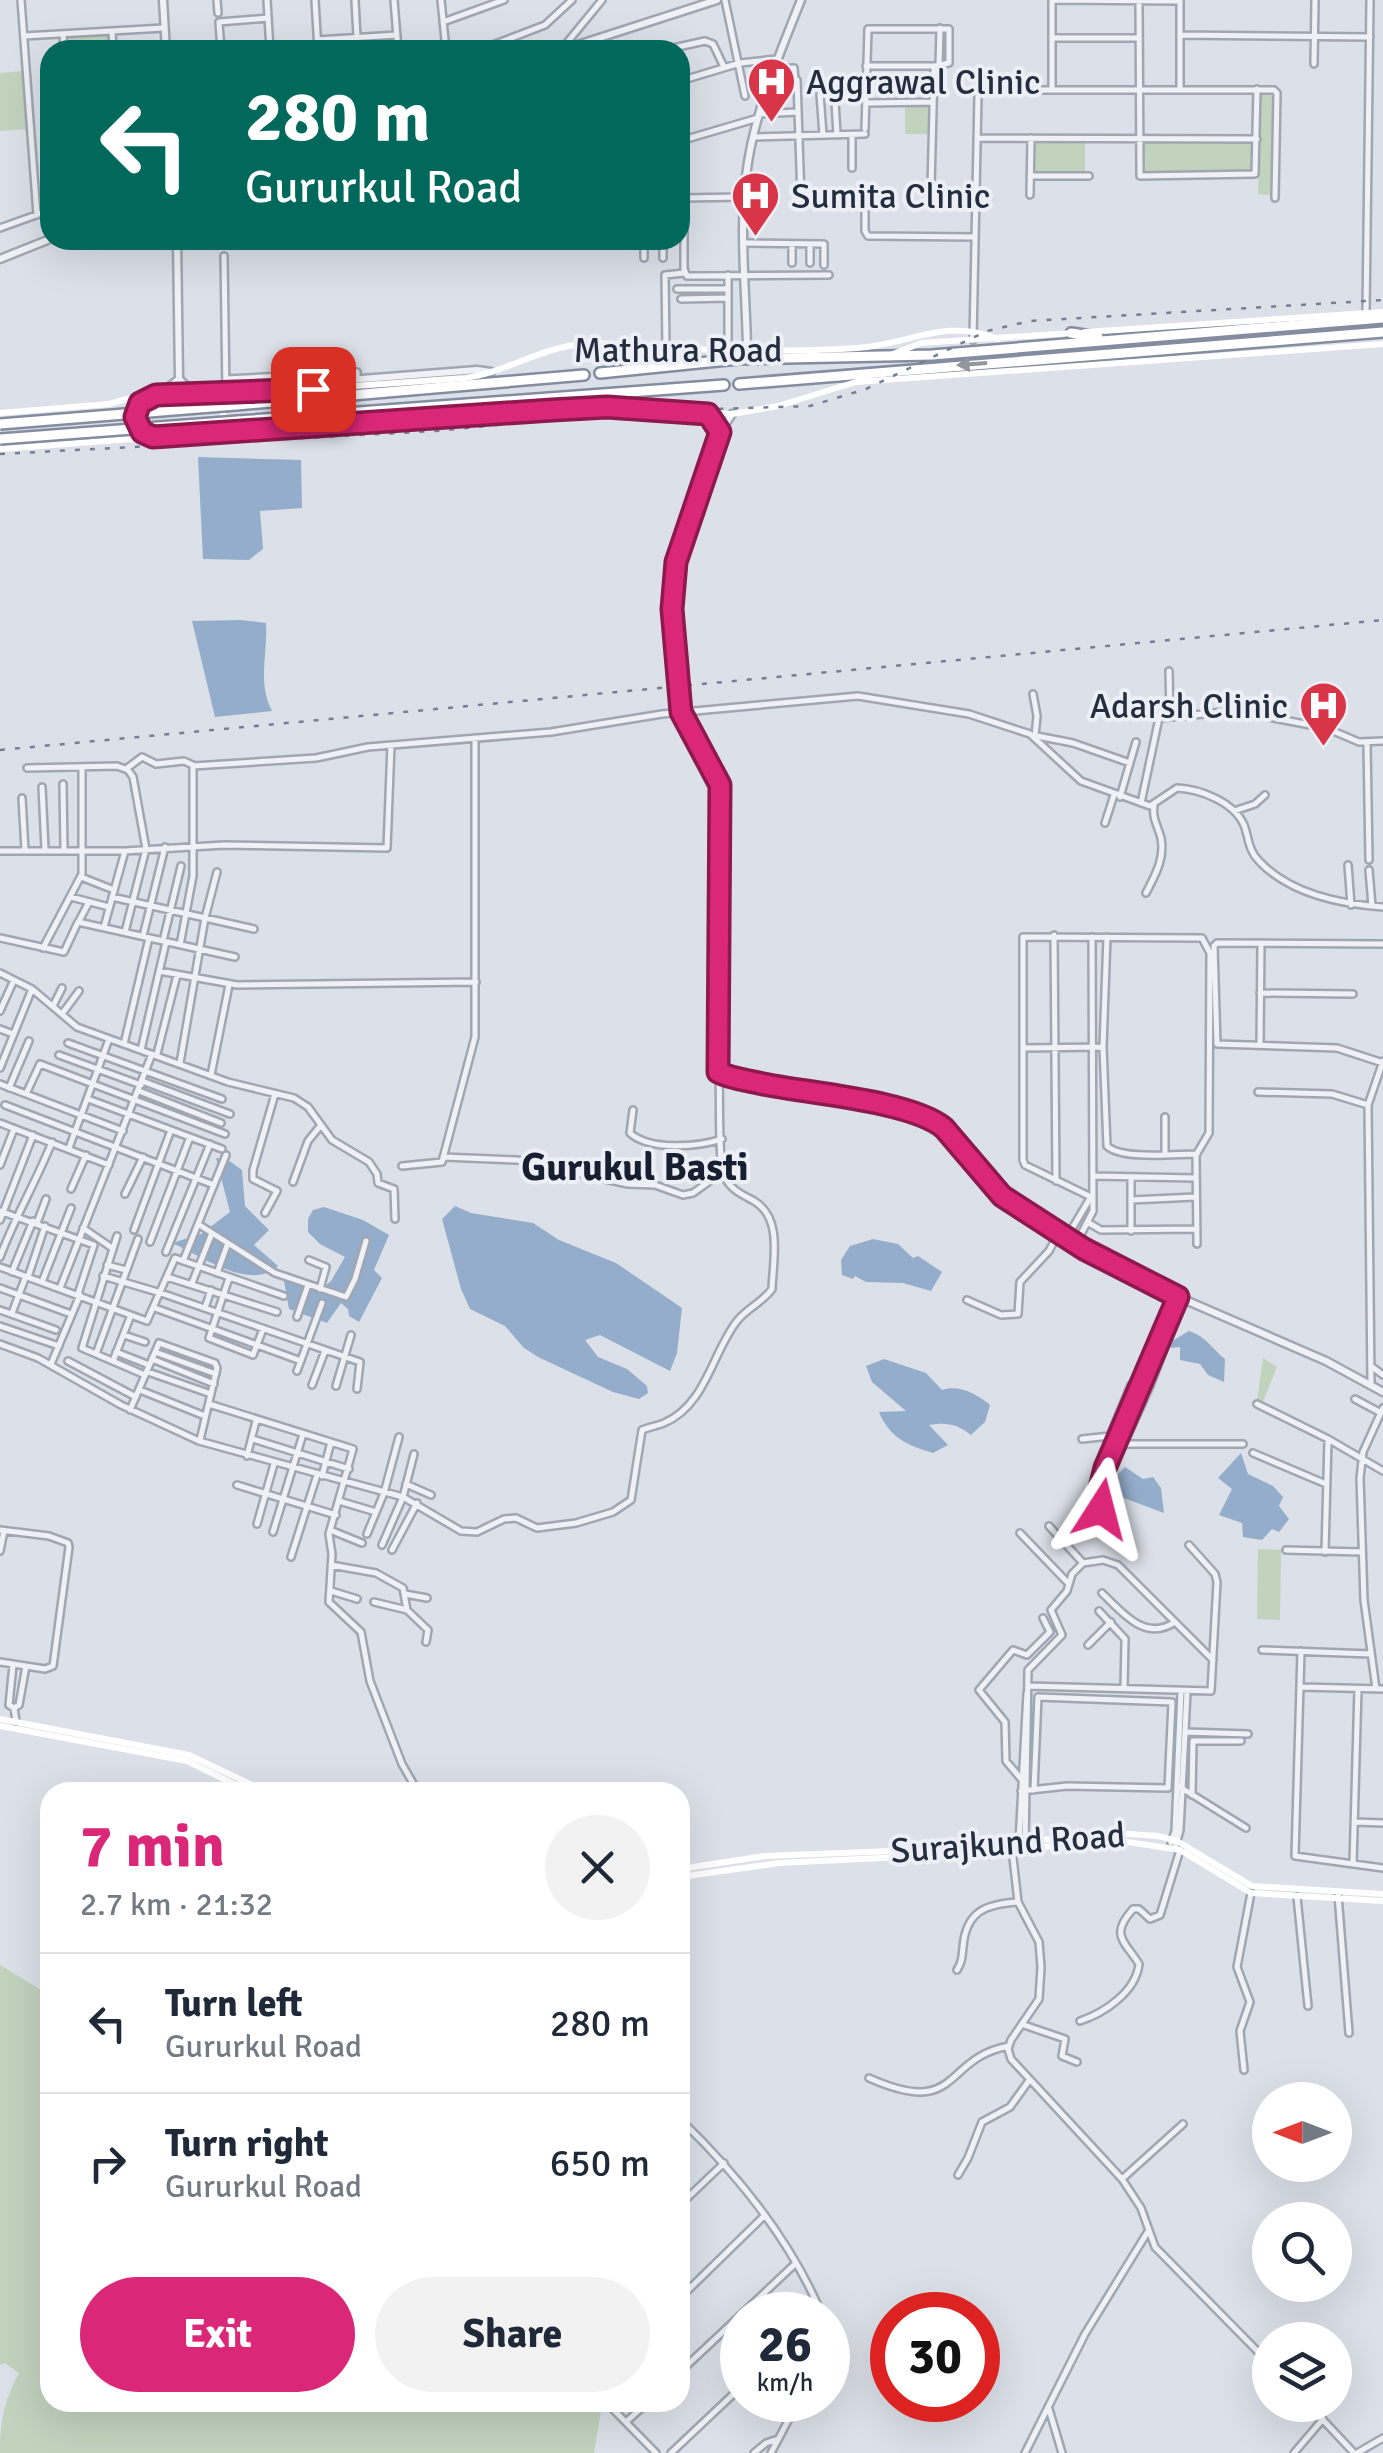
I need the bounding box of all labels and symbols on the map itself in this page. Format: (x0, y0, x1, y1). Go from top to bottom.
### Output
hospital icon: Aggrawal Clinic (745, 56, 797, 124)
place label: Aggrawal Clinic (806, 61, 1041, 104)
hospital icon: Sumita Clinic (730, 170, 782, 238)
place label: Sumita Clinic (791, 175, 990, 218)
street label: Mathura Road (573, 329, 783, 372)
pin (271, 347, 356, 432)
one-way arrow (955, 356, 987, 372)
hospital icon: Adarsh Clinic (1297, 680, 1349, 748)
place label: Adarsh Clinic (1090, 685, 1288, 728)
district label: Gurukul Basti (521, 1144, 749, 1191)
position arrow (1049, 1457, 1153, 1561)
street label: Surajkund Road (889, 1813, 1127, 1873)
north arrow (1252, 2082, 1352, 2182)
speed limit sign: 30 (870, 2292, 1000, 2422)

